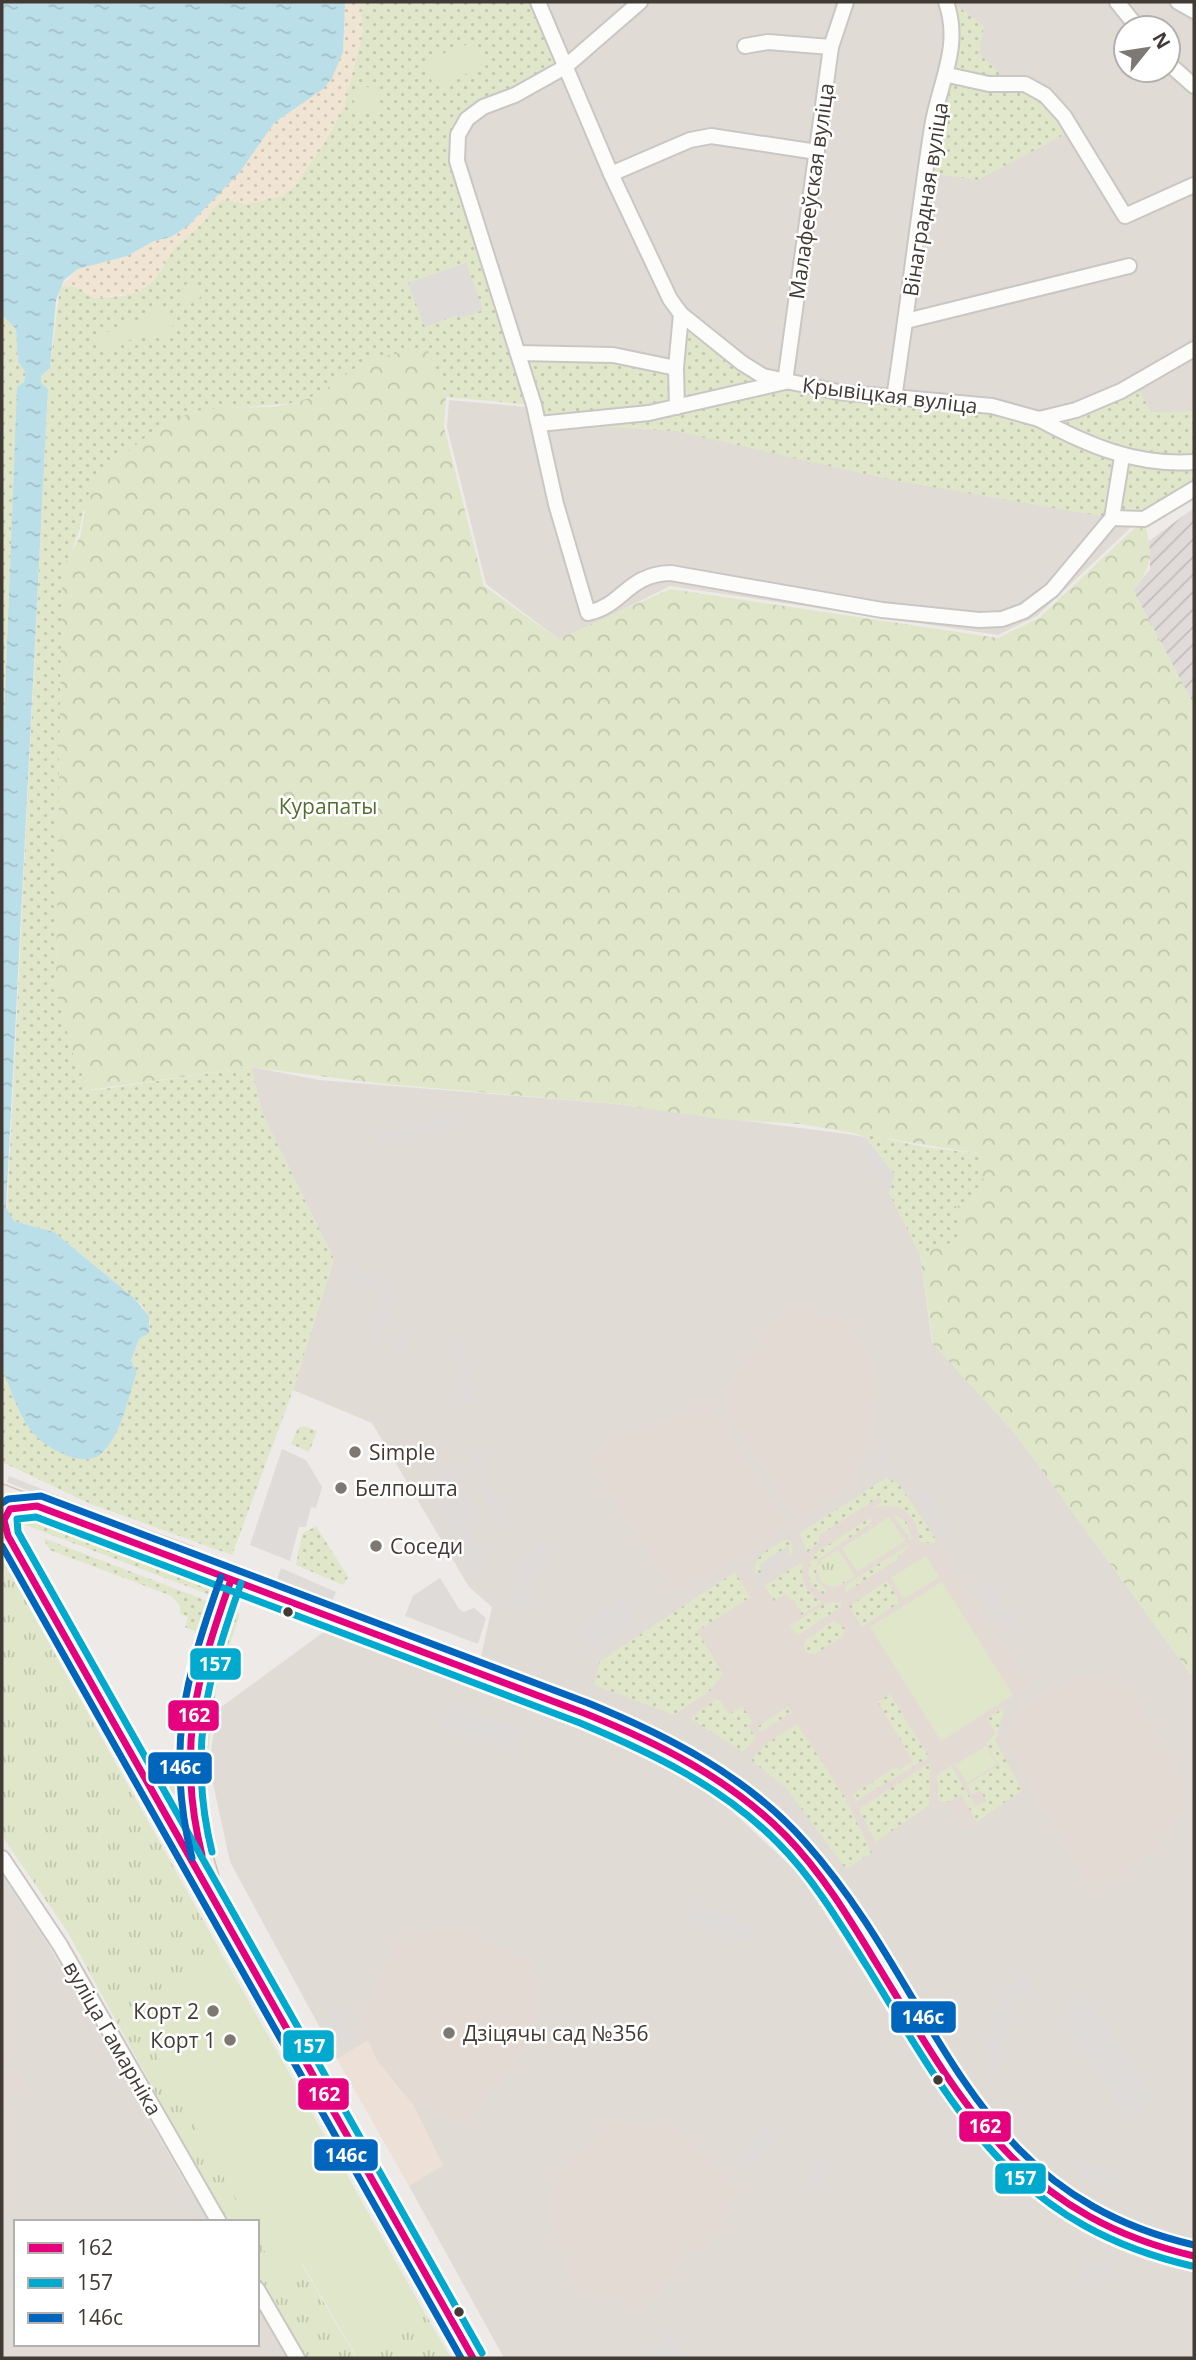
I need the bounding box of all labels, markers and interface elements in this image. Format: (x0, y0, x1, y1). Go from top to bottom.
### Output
north arrow (1112, 14, 1182, 84)
text: N (1147, 27, 1177, 54)
street label: Малафееўская вуліца (782, 81, 840, 301)
street label: Вінаградная вуліца (896, 100, 954, 298)
street label: Крывіцкая вуліца (801, 370, 979, 420)
park label: Курапаты (279, 792, 377, 820)
place label: Simple (369, 1438, 435, 1466)
marker: Simple (347, 1444, 363, 1460)
place label: Белпошта (355, 1474, 458, 1502)
marker: Белпошта (333, 1480, 349, 1496)
place label: Соседи (390, 1532, 463, 1560)
marker: Соседи (368, 1538, 384, 1554)
unlabelled marker (281, 1605, 295, 1619)
line badge: 157 (189, 1647, 242, 1681)
text: 157 (199, 1651, 231, 1677)
line badge: 162 (167, 1699, 220, 1732)
text: 162 (178, 1702, 210, 1728)
line badge: 146с (147, 1751, 213, 1785)
text: 146с (159, 1754, 201, 1780)
street label: вуліца Гамарніка (57, 1956, 169, 2120)
place label: Корт 2 (133, 1997, 199, 2025)
line badge: 146с (890, 2000, 957, 2034)
marker: Корт 2 (205, 2003, 221, 2019)
text: 146с (902, 2004, 944, 2030)
place label: Дзіцячы сад №356 (463, 2019, 649, 2047)
marker: Дзіцячы сад №356 (441, 2025, 457, 2041)
place label: Корт 1 (150, 2026, 216, 2054)
line badge: 157 (282, 2029, 335, 2063)
marker: Корт 1 (222, 2032, 238, 2048)
text: 157 (293, 2033, 325, 2059)
unlabelled marker (931, 2073, 945, 2087)
line badge: 162 (297, 2077, 350, 2111)
text: 162 (308, 2081, 340, 2107)
line badge: 162 (958, 2110, 1012, 2143)
text: 162 (969, 2113, 1001, 2139)
line badge: 146с (313, 2138, 379, 2172)
text: 146с (325, 2142, 367, 2168)
line badge: 157 (994, 2162, 1047, 2195)
text: 157 (1004, 2165, 1036, 2191)
legend (14, 2220, 259, 2346)
text: 162 (77, 2233, 113, 2261)
text: 157 (77, 2268, 113, 2296)
text: 146с (77, 2303, 123, 2331)
unlabelled marker (452, 2305, 466, 2319)

